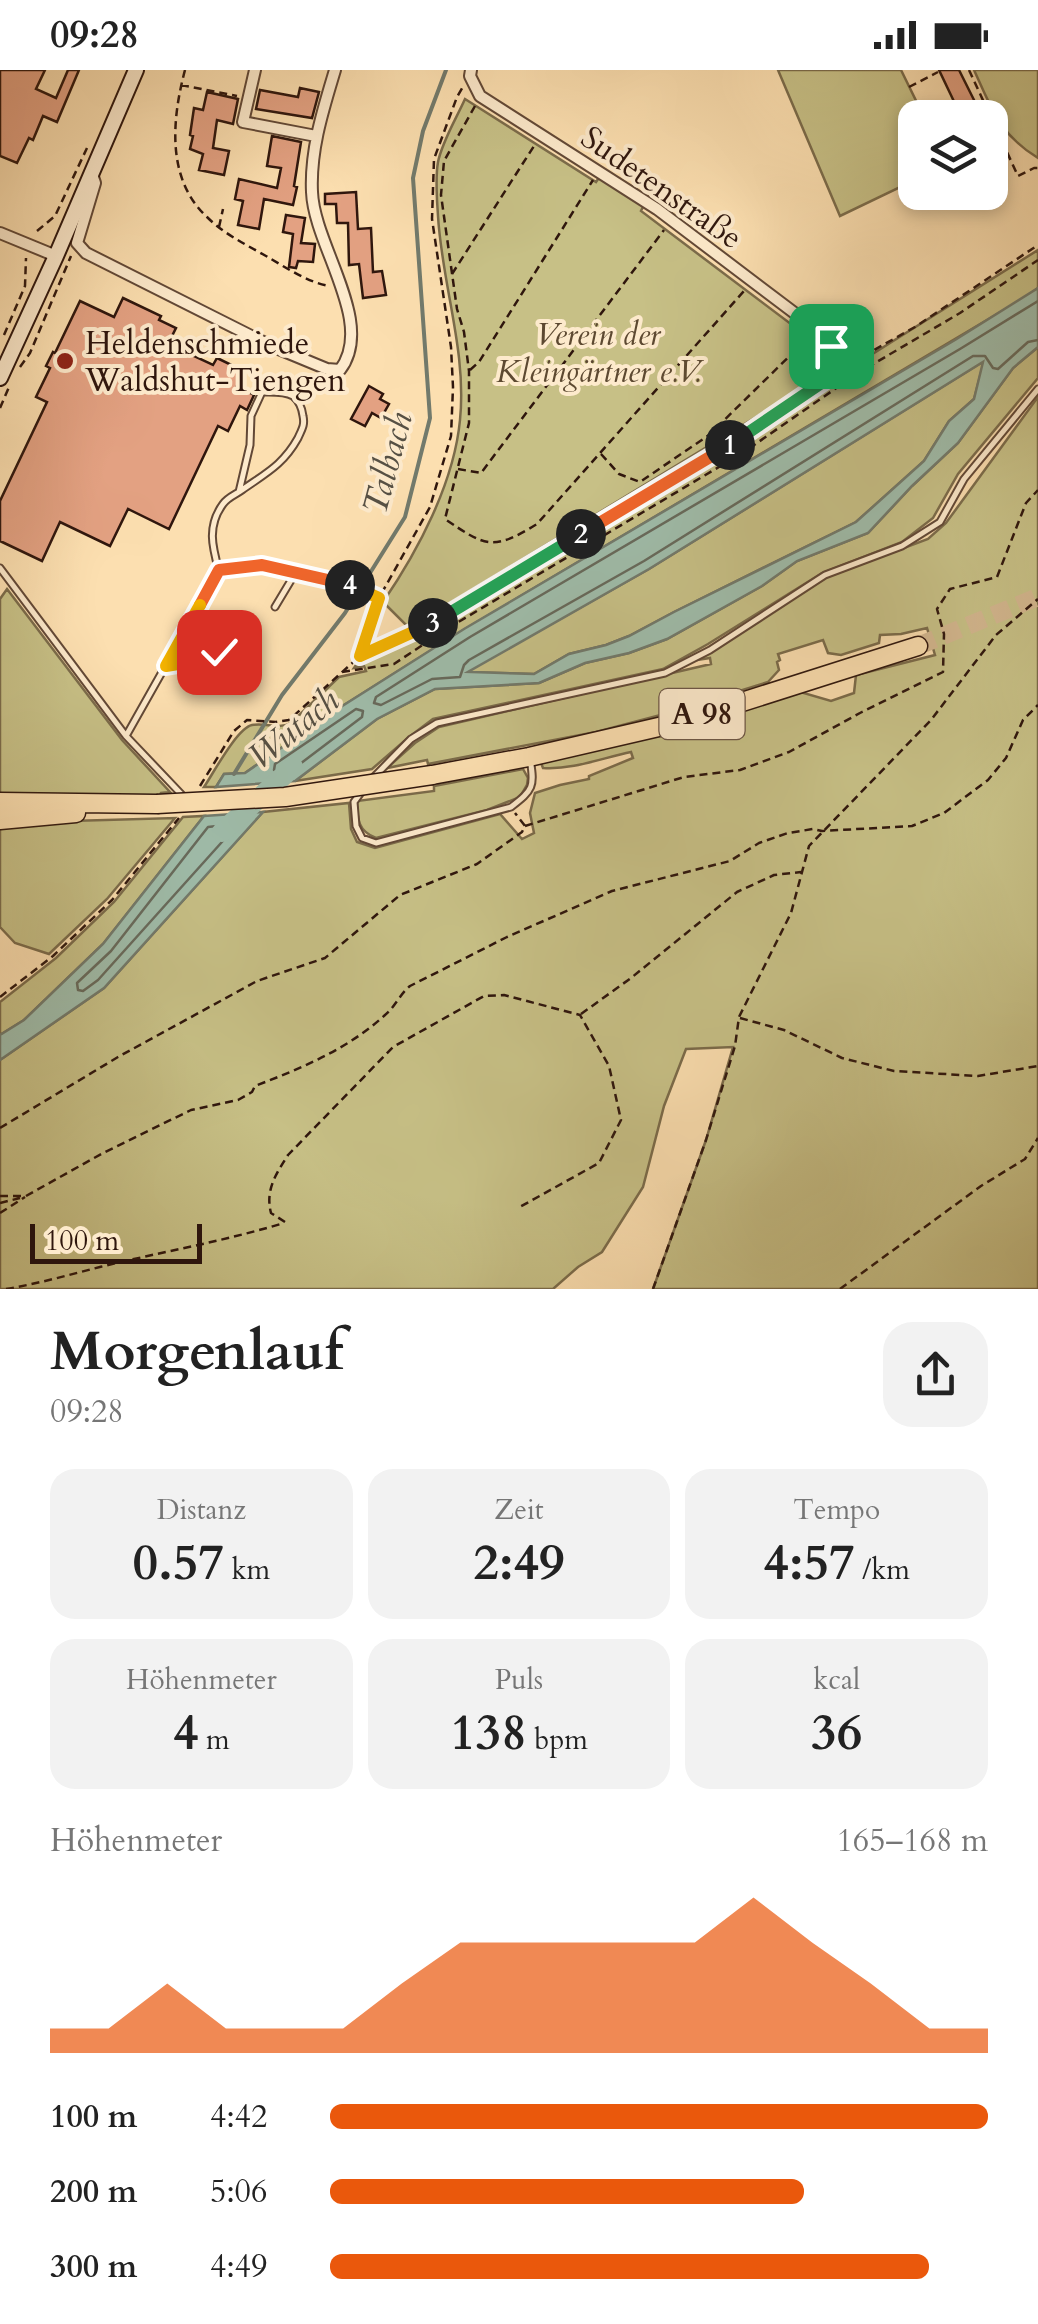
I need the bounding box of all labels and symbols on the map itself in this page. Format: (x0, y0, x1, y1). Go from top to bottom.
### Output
street label: Sudetenstraße (572, 116, 751, 260)
pin (789, 304, 874, 389)
park label: Verein der Kleingärtner e.V. (496, 313, 704, 394)
place label: Heldenschmiede Waldshut-Tiengen (84, 322, 345, 403)
marker: Heldenschmiede Waldshut-Tiengen (54, 350, 76, 372)
water label: Talbach (351, 407, 425, 520)
pin: 1 (705, 420, 755, 470)
pin: 2 (556, 509, 606, 559)
pin: 4 (325, 560, 375, 610)
pin: 3 (408, 598, 458, 648)
pin (177, 610, 262, 695)
water label: Wutach (238, 677, 349, 780)
road number: A 98 (660, 689, 744, 739)
scale bar (30, 1219, 202, 1264)

